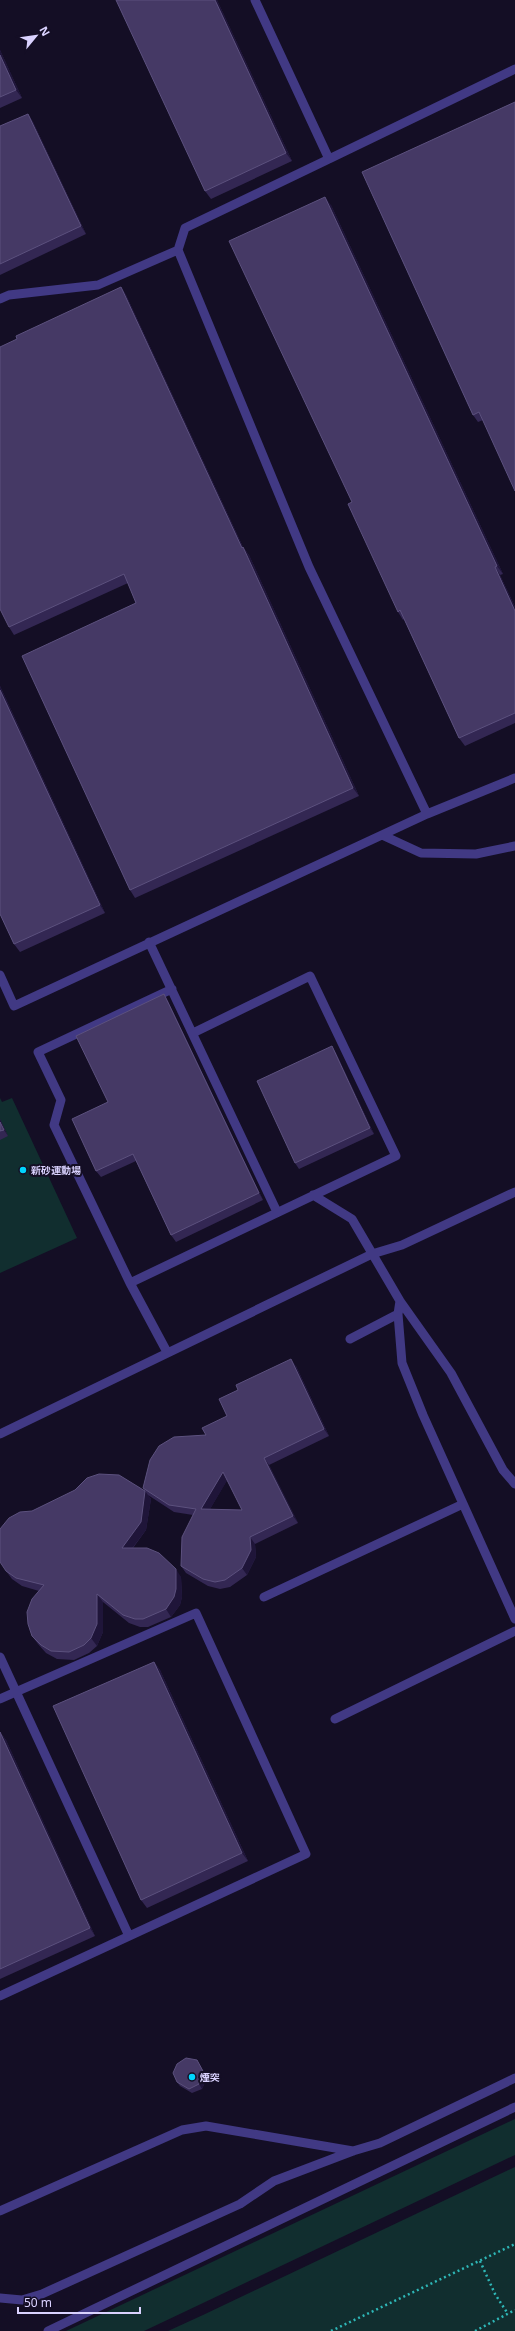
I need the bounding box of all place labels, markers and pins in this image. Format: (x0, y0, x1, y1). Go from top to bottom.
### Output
place label: 新砂運動場 (31, 1163, 81, 1177)
marker: 新砂運動場 (18, 1165, 28, 1175)
place label: 煙突 (200, 2070, 220, 2084)
marker: 煙突 (187, 2072, 197, 2082)

